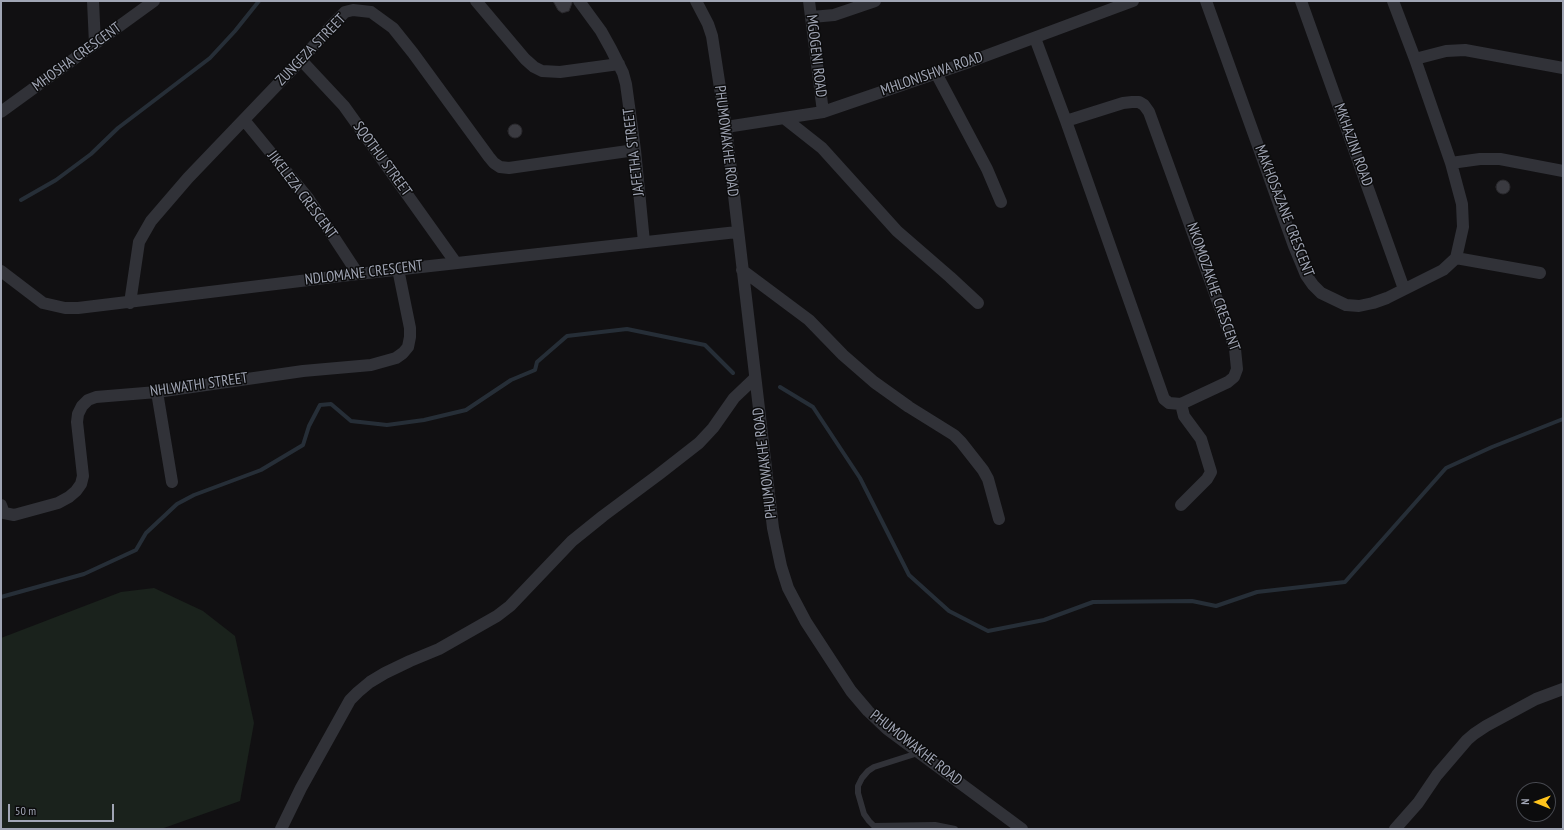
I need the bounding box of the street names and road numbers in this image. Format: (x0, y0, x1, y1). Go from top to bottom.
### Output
street label: ZUNGEZA STREET (272, 10, 350, 90)
street label: MGOGENI ROAD (802, 14, 830, 98)
street label: MHOSHA CRESCENT (29, 19, 125, 95)
street label: MHLONISHWA ROAD (879, 48, 985, 100)
street label: PHUMOWAKHE ROAD (710, 84, 742, 198)
street label: MKHAZINI ROAD (1330, 101, 1376, 189)
street label: JAFETHA STREET (620, 107, 648, 197)
street label: SQOTHU STREET (349, 118, 415, 200)
street label: MAKHOSAZANE CRESCENT (1251, 143, 1317, 279)
street label: JIKELEZA CRESCENT (263, 148, 341, 242)
street label: NKOMOZAKHE CRESCENT (1183, 221, 1243, 353)
street label: NDLOMANE CRESCENT (304, 257, 424, 289)
street label: NHLWATHI STREET (149, 369, 249, 401)
street label: PHUMOWAKHE ROAD (749, 406, 781, 520)
street label: PHUMOWAKHE ROAD (866, 707, 966, 789)

